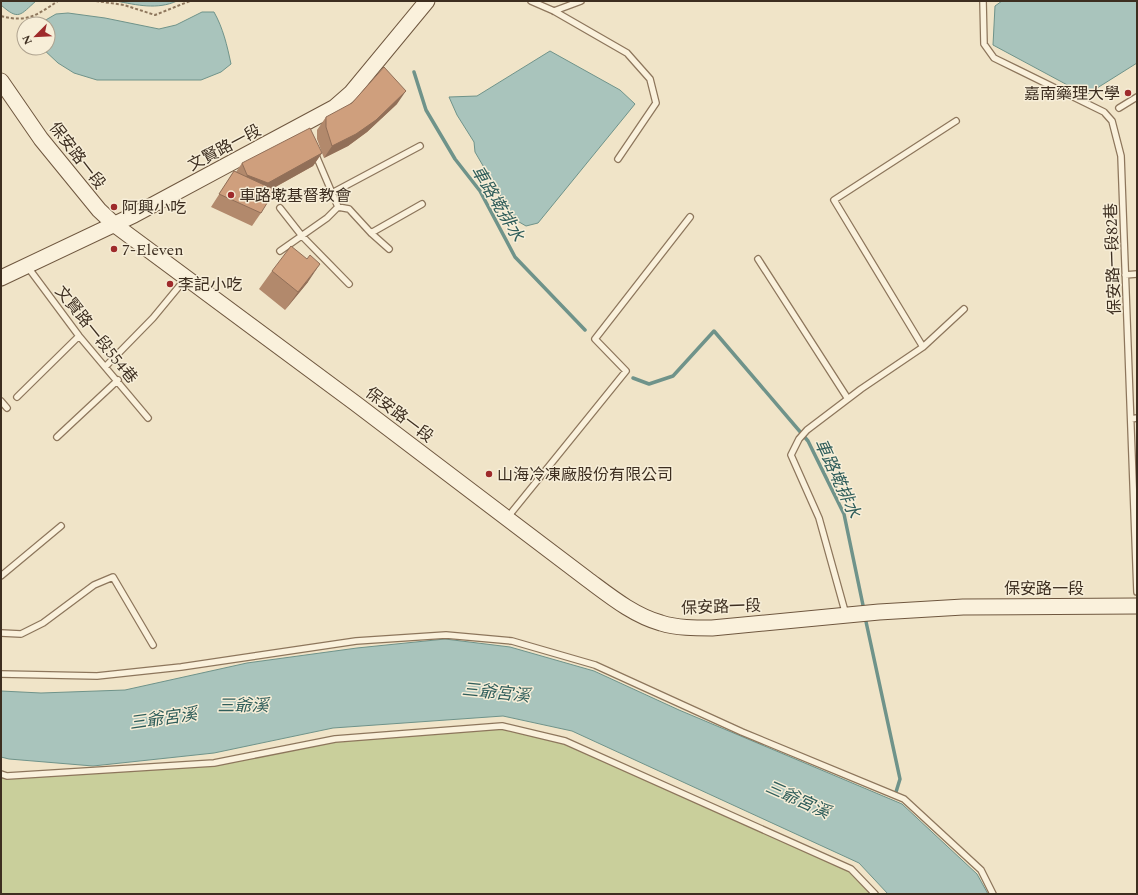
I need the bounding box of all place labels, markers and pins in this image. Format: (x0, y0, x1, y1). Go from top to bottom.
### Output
place label: 嘉南藥理大學 (1024, 82, 1120, 106)
marker: 嘉南藥理大學 (1123, 88, 1133, 98)
place label: 車路墘基督教會 (239, 184, 351, 208)
marker: 車路墘基督教會 (226, 190, 236, 200)
place label: 阿興小吃 (122, 196, 186, 220)
marker: 阿興小吃 (109, 202, 119, 212)
place label: 7-Eleven (122, 238, 184, 262)
marker: 7-Eleven (109, 244, 119, 254)
place label: 李記小吃 (178, 273, 242, 297)
marker: 李記小吃 (165, 279, 175, 289)
place label: 山海冷凍廠股份有限公司 (497, 463, 673, 487)
marker: 山海冷凍廠股份有限公司 (484, 469, 494, 479)

